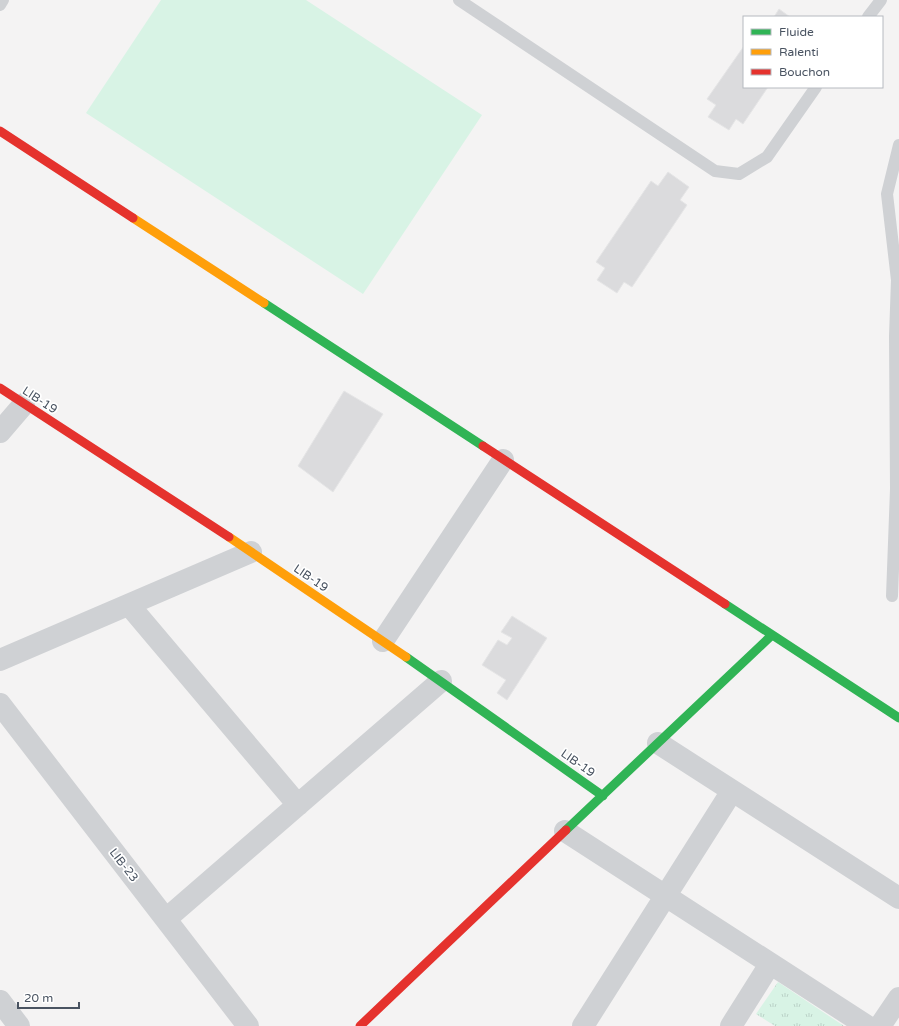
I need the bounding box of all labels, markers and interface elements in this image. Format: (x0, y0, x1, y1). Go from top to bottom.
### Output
legend (743, 16, 883, 88)
text: Fluide (779, 25, 814, 39)
text: Ralenti (779, 45, 819, 59)
text: Bouchon (779, 65, 830, 79)
street label: LIB-19 (20, 384, 60, 416)
street label: LIB-19 (291, 561, 331, 595)
street label: LIB-19 (558, 746, 598, 780)
street label: LIB-23 (107, 845, 141, 885)
scale bar (18, 984, 79, 1010)
text: 20 m (24, 991, 53, 1005)

